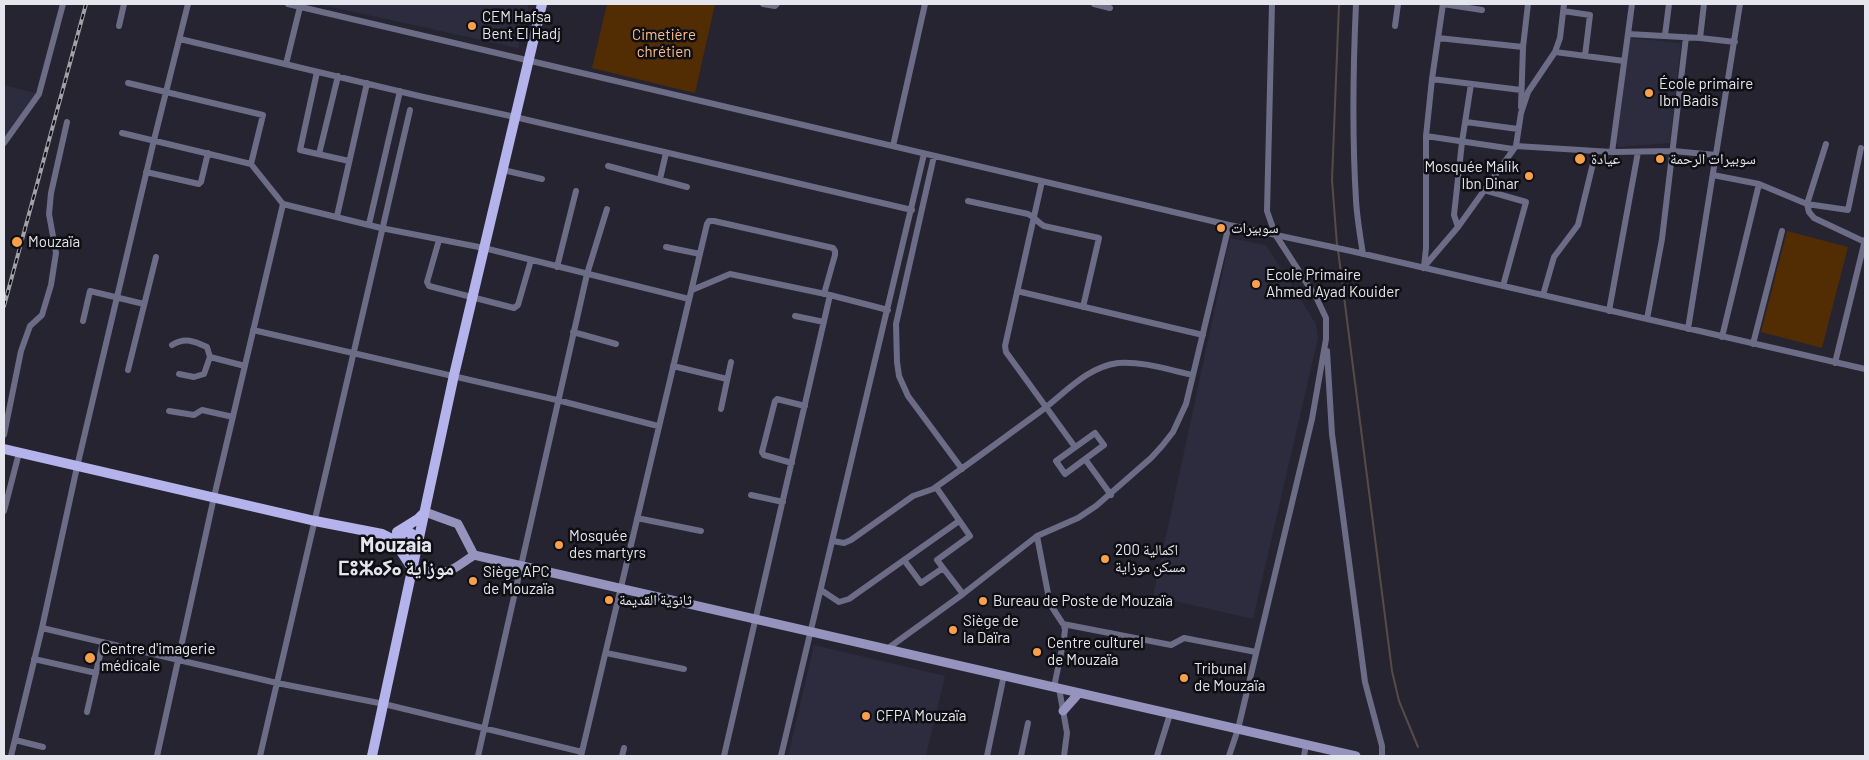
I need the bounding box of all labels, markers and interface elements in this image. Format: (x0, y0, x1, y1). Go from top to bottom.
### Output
place label: CEM Hafsa Bent El Hadj (482, 8, 561, 43)
marker: CEM Hafsa Bent El Hadj (466, 20, 478, 32)
park label: Cimetière chrétien (632, 26, 696, 61)
place label: École primaire Ibn Badis (1659, 75, 1753, 110)
marker: École primaire Ibn Badis (1643, 87, 1655, 99)
place label: عيادة (1591, 150, 1620, 168)
place label: سوبيرات الرحمة (1670, 150, 1756, 168)
marker: عيادة (1573, 152, 1587, 166)
marker: سوبيرات الرحمة (1654, 153, 1666, 165)
place label: Mosquée Malik Ibn Dinar (1424, 158, 1519, 193)
marker: Mosquée Malik Ibn Dinar (1523, 170, 1535, 182)
place label: سوبيرات (1231, 219, 1279, 237)
marker: سوبيرات (1215, 222, 1227, 234)
place label: Mouzaïa (28, 233, 80, 251)
marker: Mouzaïa (10, 235, 24, 249)
place label: Ecole Primaire Ahmed Ayad Kouider (1266, 266, 1400, 301)
marker: Ecole Primaire Ahmed Ayad Kouider (1250, 278, 1262, 290)
place label: Mosquée des martyrs (569, 527, 646, 562)
district label: Mouzaia ⵎⵓⵣⴰⵢⴰ موزاية (338, 533, 454, 580)
marker: Mosquée des martyrs (553, 539, 565, 551)
place label: اكمالية 200 مسكن موزاية (1115, 541, 1186, 576)
marker: اكمالية 200 مسكن موزاية (1099, 553, 1111, 565)
place label: Siège APC de Mouzaïa (483, 563, 554, 598)
marker: Siège APC de Mouzaïa (467, 575, 479, 587)
place label: ثانوية القديمة (619, 591, 692, 609)
place label: Bureau de Poste de Mouzaïa (993, 592, 1173, 610)
marker: ثانوية القديمة (603, 594, 615, 606)
marker: Bureau de Poste de Mouzaïa (977, 595, 989, 607)
place label: Siège de la Daïra (963, 612, 1019, 647)
marker: Siège de la Daïra (947, 624, 959, 636)
place label: Centre culturel de Mouzaïa (1047, 634, 1144, 669)
place label: Centre d'imagerie médicale (101, 640, 215, 675)
marker: Centre culturel de Mouzaïa (1031, 646, 1043, 658)
marker: Centre d'imagerie médicale (83, 651, 97, 665)
place label: Tribunal de Mouzaïa (1194, 660, 1265, 695)
marker: Tribunal de Mouzaïa (1178, 672, 1190, 684)
place label: CFPA Mouzaïa (876, 707, 966, 725)
marker: CFPA Mouzaïa (860, 710, 872, 722)

